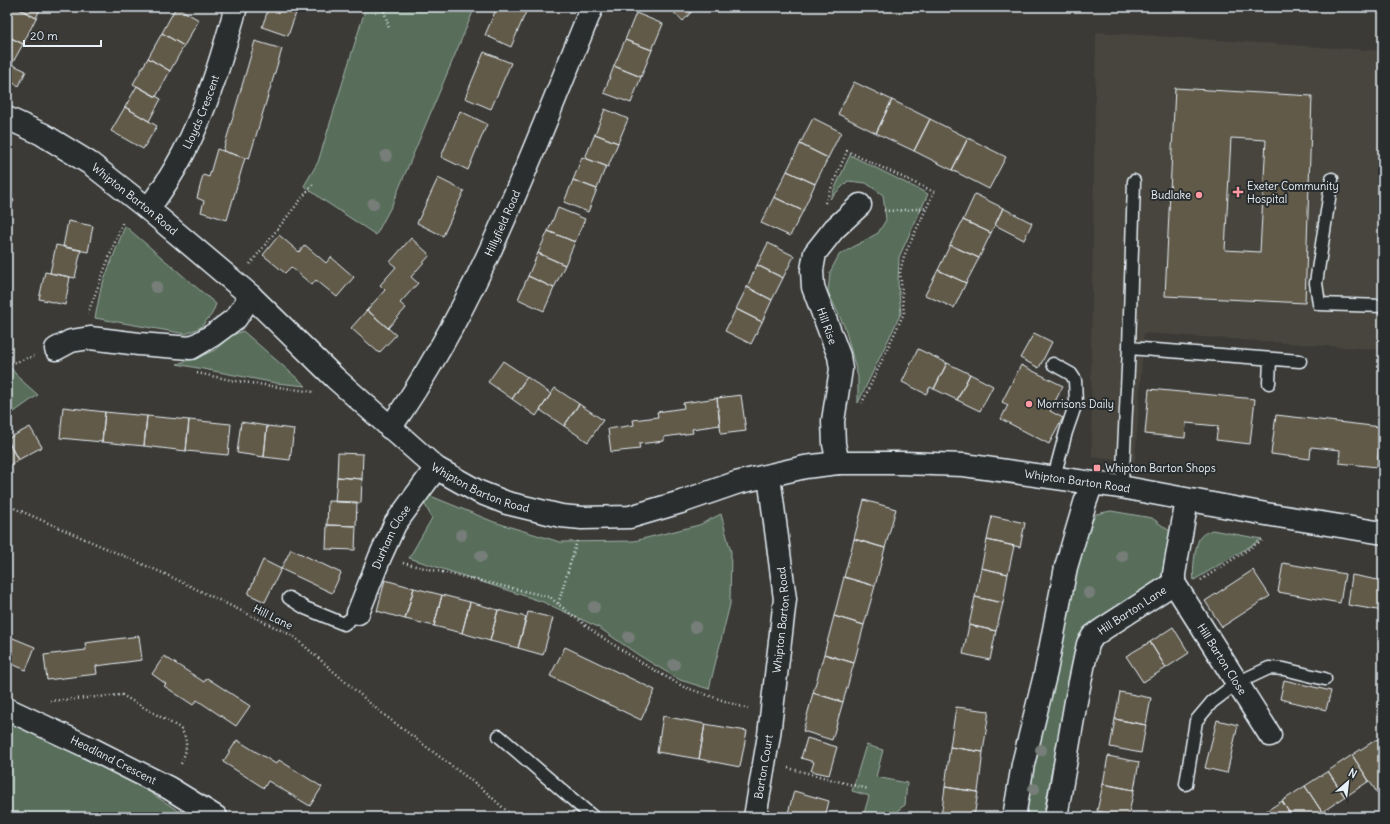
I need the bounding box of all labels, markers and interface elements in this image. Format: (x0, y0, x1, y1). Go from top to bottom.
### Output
scale bar (24, 22, 101, 48)
text: 20 m (30, 28, 58, 43)
street label: Lloyds Crescent (180, 73, 222, 151)
street label: Whipton Barton Road (89, 160, 181, 238)
place label: Exeter Community Hospital (1247, 179, 1339, 206)
marker: Exeter Community Hospital (1232, 186, 1244, 198)
street label: Hillyfield Road (481, 187, 523, 258)
place label: Budlake (1151, 188, 1191, 202)
marker: Budlake (1194, 190, 1204, 200)
street label: Hill Rise (814, 306, 840, 346)
place label: Morrisons Daily (1037, 397, 1114, 411)
marker: Morrisons Daily (1024, 399, 1034, 409)
street label: Whipton Barton Road (429, 460, 531, 515)
place label: Whipton Barton Shops (1105, 461, 1216, 475)
marker: Whipton Barton Shops (1092, 463, 1102, 473)
street label: Whipton Barton Road (1024, 467, 1132, 496)
street label: Durham Close (369, 502, 414, 571)
street label: Whipton Barton Road (769, 566, 792, 674)
street label: Hill Barton Lane (1095, 583, 1169, 638)
street label: Hill Lane (251, 601, 295, 633)
street label: Hill Barton Close (1194, 621, 1250, 697)
street label: Headland Crescent (68, 733, 159, 788)
street label: Barton Court (751, 733, 776, 800)
north arrow (1328, 762, 1368, 802)
text: N (1346, 765, 1359, 781)

